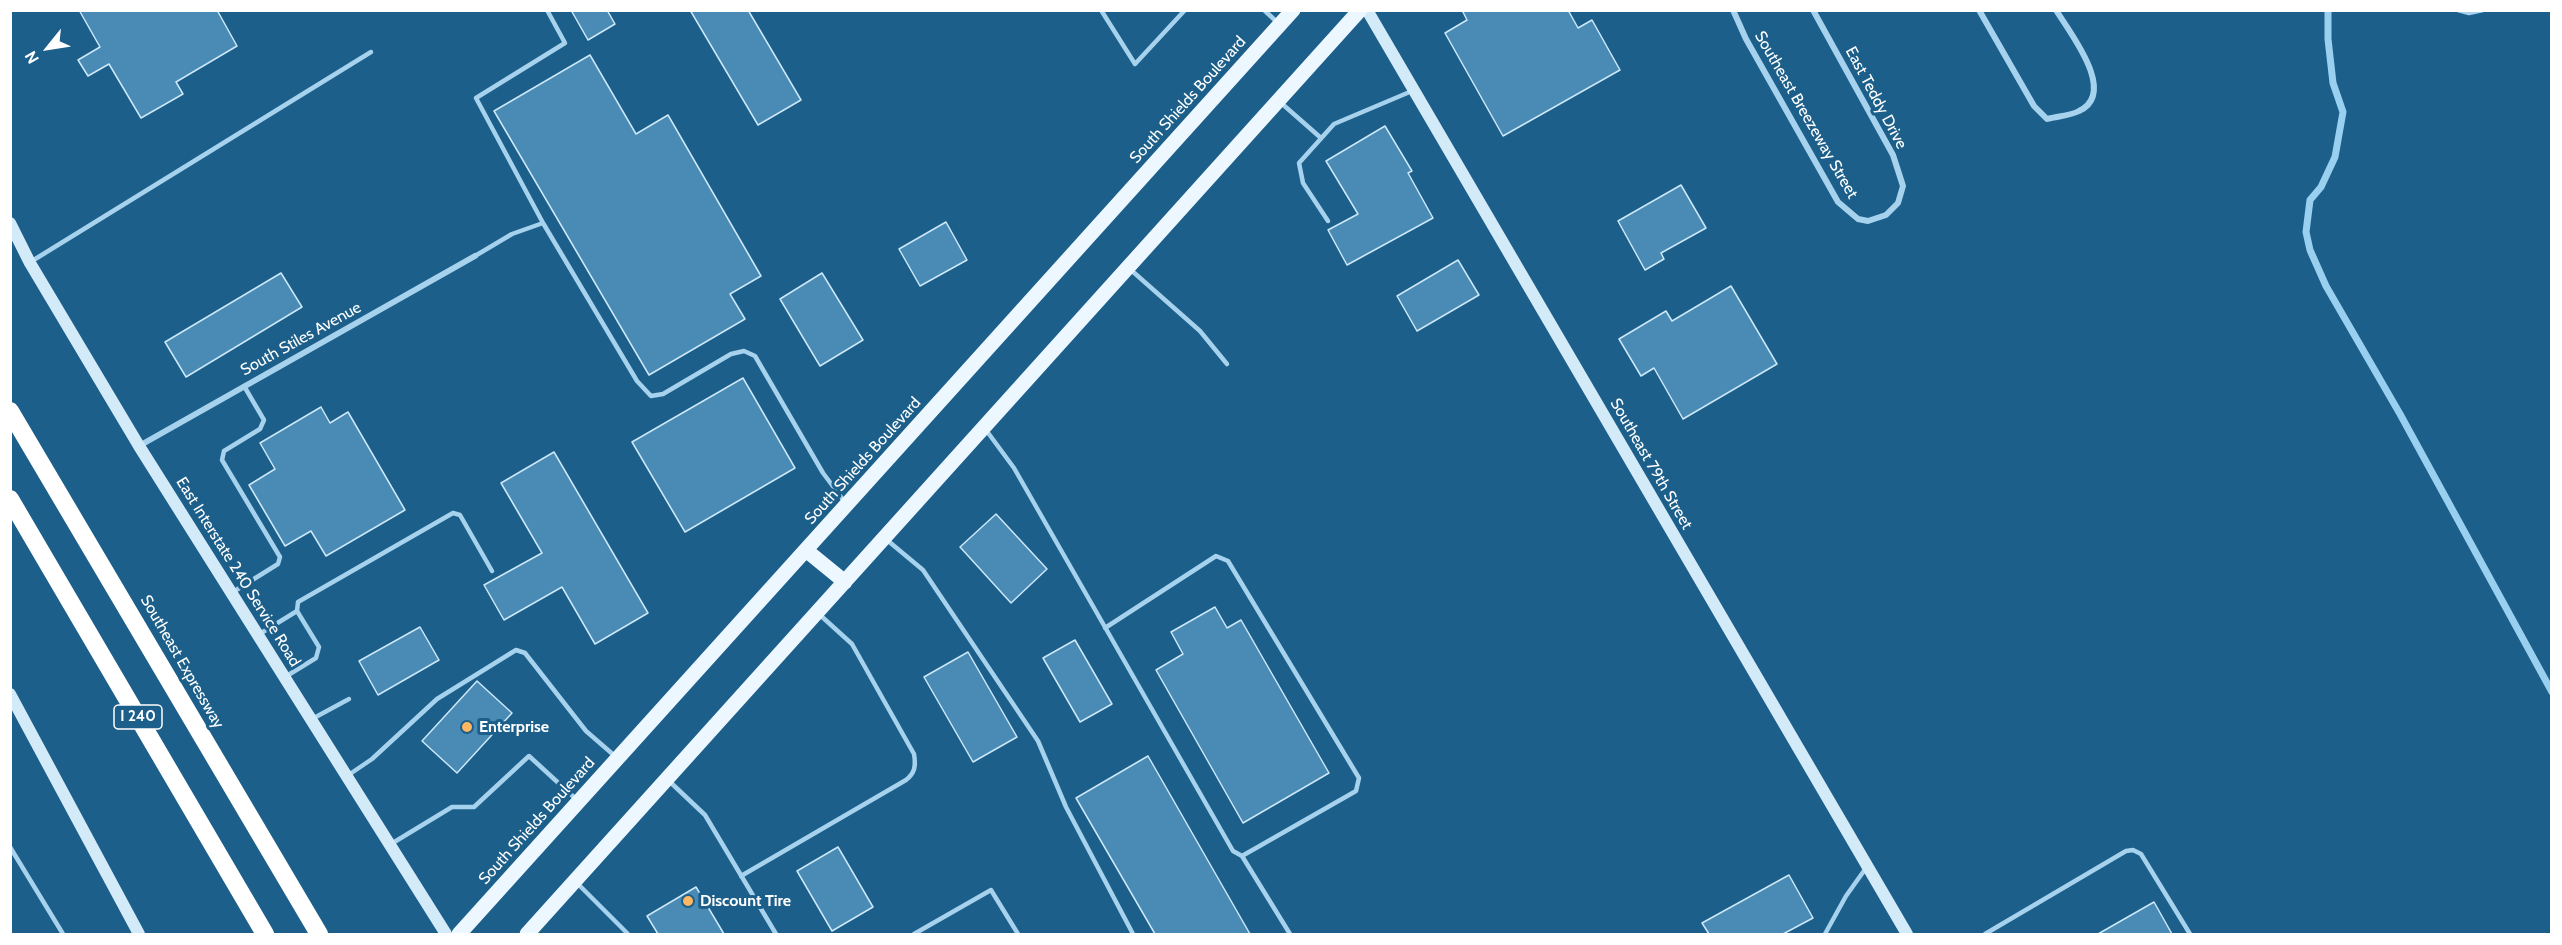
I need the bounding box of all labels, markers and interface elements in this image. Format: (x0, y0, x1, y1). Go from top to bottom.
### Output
north arrow (18, 18, 78, 78)
street label: Southeast Breezeway Street (1750, 28, 1862, 202)
street label: South Shields Boulevard (1126, 33, 1250, 167)
street label: East Teddy Drive (1841, 44, 1911, 152)
text: N (21, 48, 43, 67)
street label: South Stiles Avenue (237, 298, 365, 380)
street label: South Shields Boulevard (801, 394, 925, 528)
street label: Southeast 79th Street (1606, 395, 1696, 533)
street label: East Interstate 240 Service Road (172, 474, 304, 670)
street label: Southeast Expressway (136, 592, 228, 732)
road number: I 240 (114, 705, 162, 729)
place label: Enterprise (479, 717, 549, 737)
marker: Enterprise (460, 720, 474, 734)
street label: South Shields Boulevard (475, 754, 599, 888)
place label: Discount Tire (700, 891, 791, 911)
marker: Discount Tire (681, 894, 695, 908)

